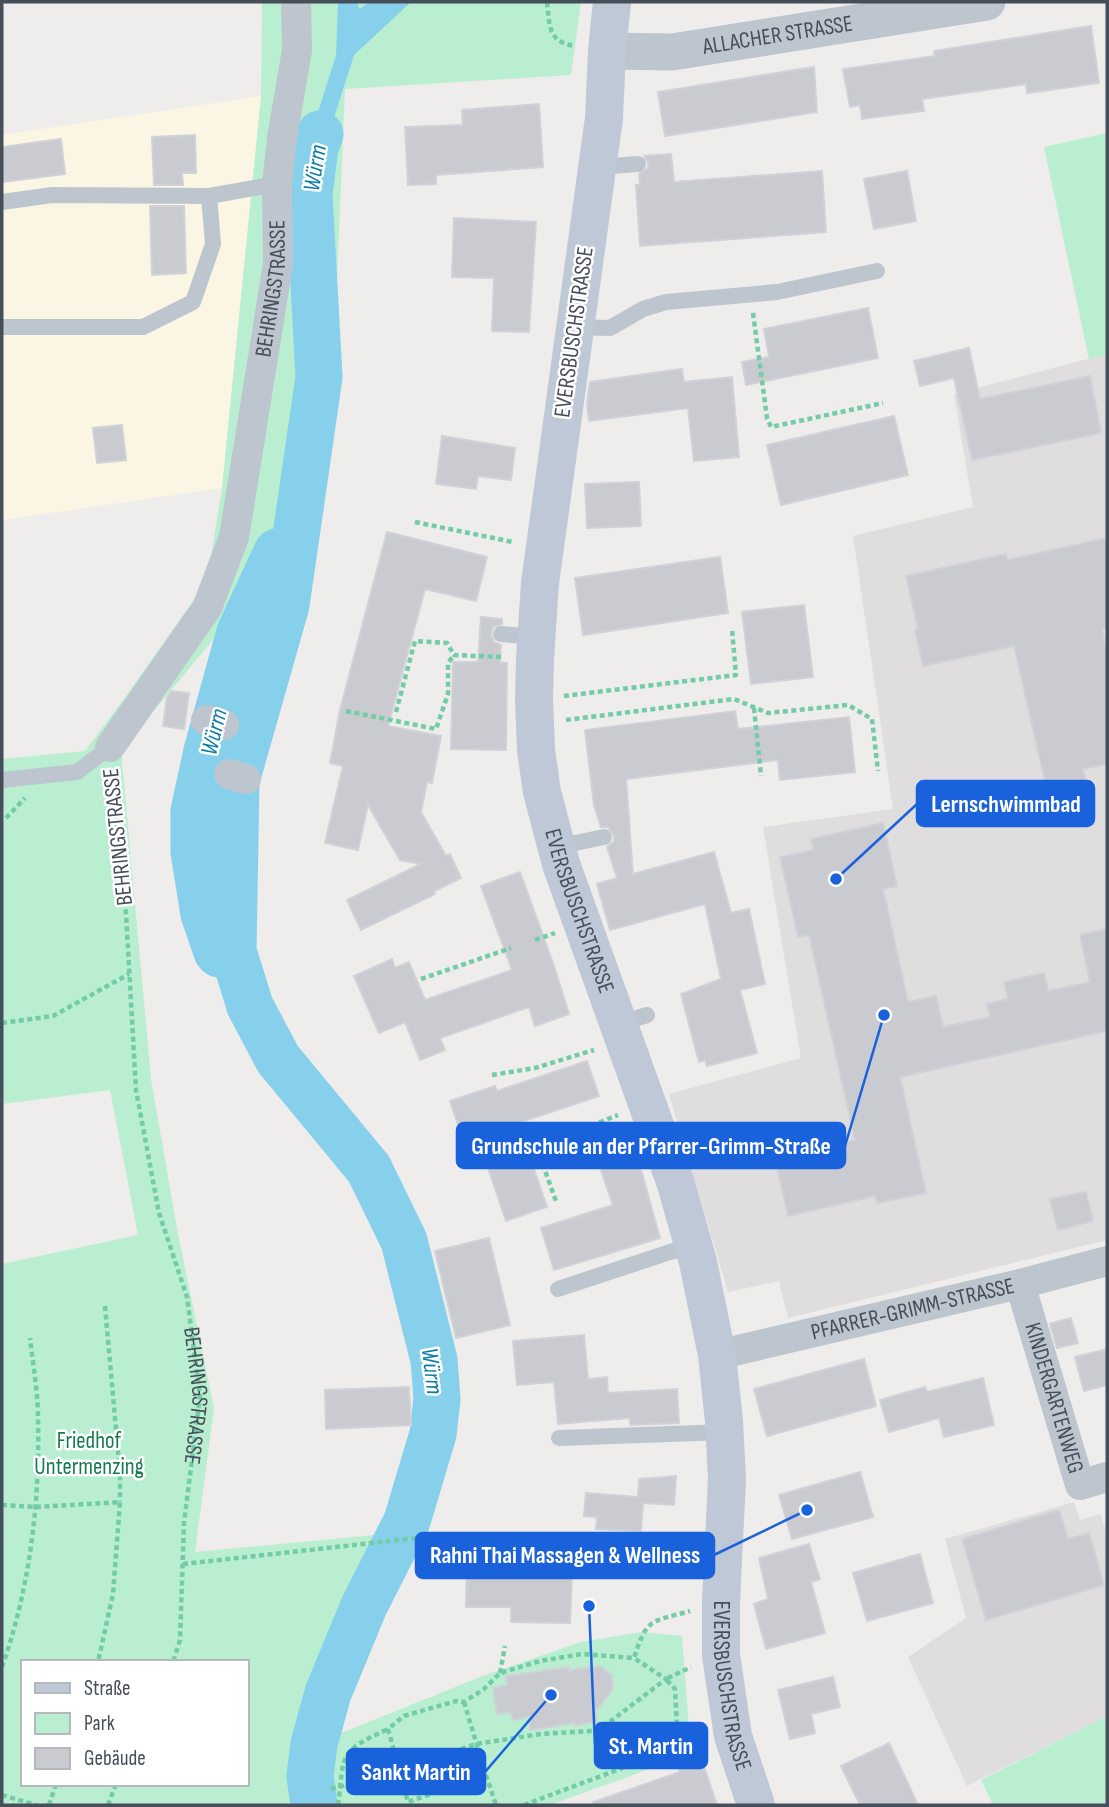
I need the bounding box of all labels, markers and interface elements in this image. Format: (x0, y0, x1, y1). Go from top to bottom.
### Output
street label: ALLACHER STRASSE (700, 10, 855, 61)
water label: Würm (297, 143, 333, 193)
street label: BEHRINGSTRASSE (249, 220, 292, 359)
street label: EVERSBUSCHSTRASSE (548, 245, 600, 419)
water label: Würm (194, 706, 234, 758)
street label: BEHRINGSTRASSE (97, 767, 139, 907)
callout: Lernschwimmbad (917, 781, 1094, 826)
text: Lernschwimmbad (931, 790, 1081, 819)
street label: EVERSBUSCHSTRASSE (538, 826, 620, 997)
callout: Grundschule an der Pfarrer-Grimm-Straße (457, 1123, 845, 1168)
text: Grundschule an der Pfarrer-Grimm-Straße (471, 1132, 831, 1161)
street label: PFARRER-GRIMM-STRASSE (808, 1272, 1017, 1347)
street label: KINDERGARTENWEG (1018, 1319, 1090, 1477)
street label: BEHRINGSTRASSE (177, 1325, 214, 1466)
water label: Würm (415, 1346, 449, 1396)
park label: Friedhof Untermenzing (34, 1427, 144, 1481)
callout: Rahni Thai Massagen & Wellness (416, 1533, 714, 1578)
text: Rahni Thai Massagen & Wellness (430, 1541, 700, 1570)
street label: EVERSBUSCHSTRASSE (706, 1600, 758, 1774)
legend (21, 1660, 248, 1786)
text: Straße (84, 1676, 130, 1701)
text: Park (84, 1711, 115, 1736)
callout: St. Martin (595, 1723, 707, 1768)
text: St. Martin (609, 1732, 693, 1761)
text: Gebäude (84, 1746, 146, 1771)
callout: Sankt Martin (347, 1749, 485, 1794)
text: Sankt Martin (361, 1758, 471, 1787)

